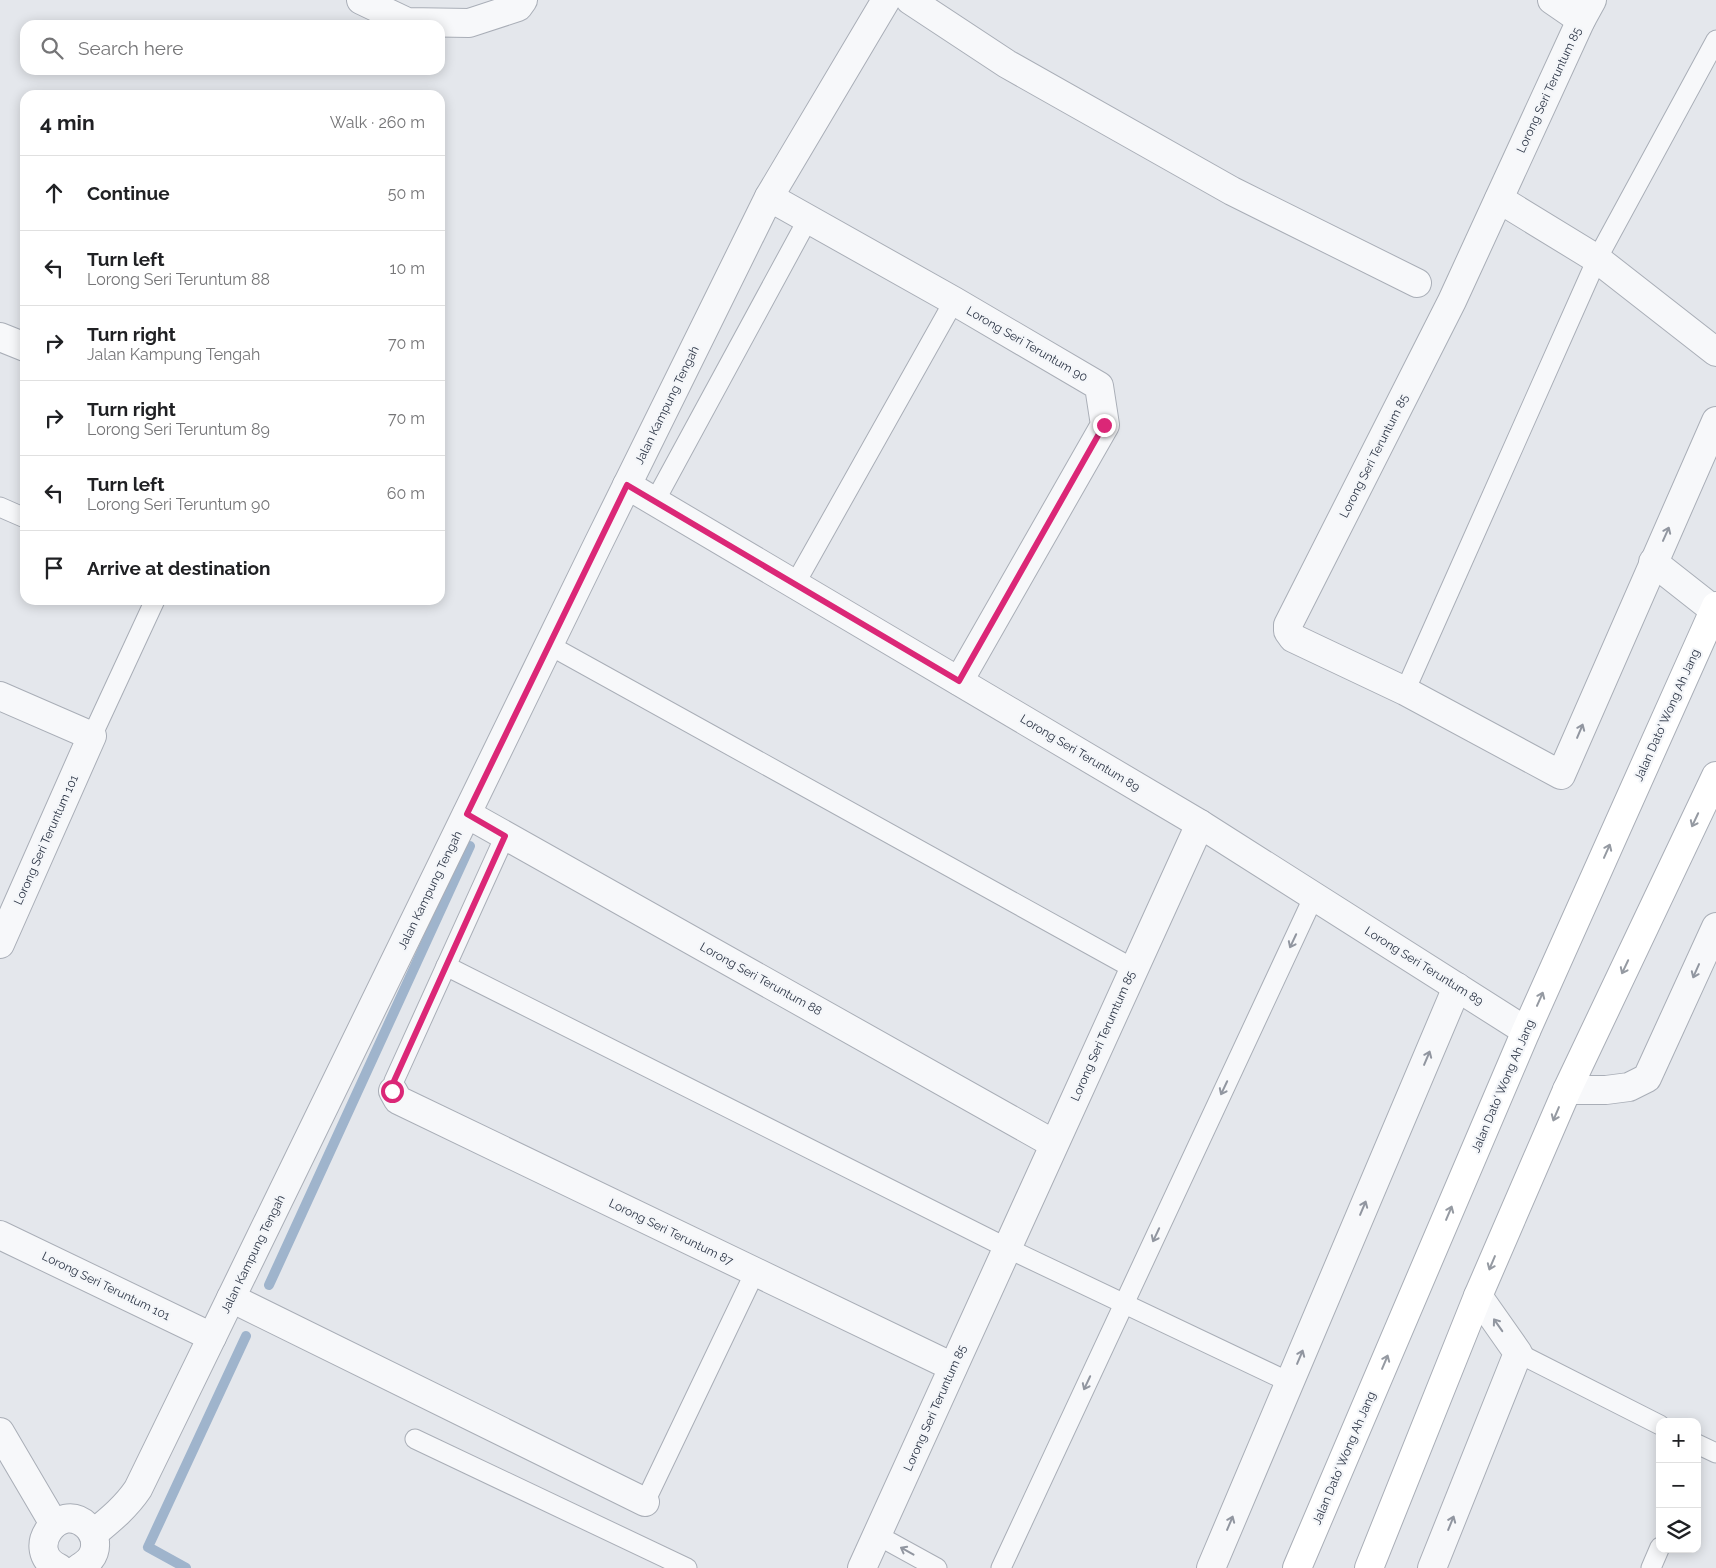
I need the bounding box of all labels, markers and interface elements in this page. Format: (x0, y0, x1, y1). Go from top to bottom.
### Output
search box (20, 20, 445, 75)
street label: Lorong Seri Teruntum 85 (1514, 25, 1584, 155)
icon: search (38, 34, 66, 62)
text: Search here (78, 37, 184, 59)
text: 4 min (40, 110, 95, 135)
text: Walk · 260 m (330, 113, 425, 132)
icon: ahead (40, 179, 68, 207)
text: Continue (87, 182, 170, 204)
text: 50 m (388, 184, 425, 203)
text: Turn left (87, 248, 164, 270)
icon: left (40, 254, 68, 282)
text: 10 m (390, 259, 425, 278)
text: Lorong Seri Teruntum 88 (87, 270, 270, 289)
street label: Lorong Seri Teruntum 90 (964, 304, 1090, 384)
text: Turn right (87, 323, 176, 345)
icon: right (40, 329, 68, 357)
text: 70 m (388, 334, 425, 353)
street label: Jalan Kampung Tengah (632, 344, 702, 466)
text: Jalan Kampung Tengah (87, 345, 260, 364)
street label: Lorong Seri Teruntum 85 (1337, 392, 1411, 520)
text: Turn right (87, 398, 176, 420)
icon: right (40, 404, 68, 432)
text: 70 m (388, 409, 425, 428)
route end (1093, 414, 1116, 437)
text: Lorong Seri Teruntum 89 (87, 420, 270, 439)
text: Turn left (87, 473, 164, 495)
icon: left (40, 479, 68, 507)
text: 60 m (387, 484, 425, 503)
text: Lorong Seri Teruntum 90 (87, 495, 270, 514)
one-way arrow (1662, 527, 1672, 542)
icon: arrive (40, 554, 68, 582)
text: Arrive at destination (87, 557, 271, 579)
street label: Jalan Dato' Wong Ah Jang (1631, 647, 1703, 783)
street label: Lorong Seri Teruntum 89 (1018, 712, 1142, 794)
one-way arrow (1576, 724, 1586, 739)
street label: Lorong Seri Teruntum 101 (11, 773, 81, 907)
one-way arrow (1690, 812, 1699, 827)
street label: Jalan Kampung Tengah (395, 829, 465, 951)
one-way arrow (1602, 844, 1612, 859)
street label: Lorong Seri Teruntum 89 (1362, 924, 1486, 1008)
one-way arrow (1288, 933, 1297, 948)
street label: Lorong Seri Teruntum 88 (698, 940, 824, 1018)
one-way arrow (1620, 959, 1629, 974)
one-way arrow (1690, 963, 1700, 978)
street label: Lorong Seri Terumtum 85 (1068, 968, 1138, 1103)
one-way arrow (1536, 992, 1546, 1007)
street label: Jalan Dato' Wong Ah Jang (1469, 1017, 1537, 1155)
one-way arrow (1422, 1051, 1432, 1066)
route start (381, 1080, 404, 1103)
one-way arrow (1219, 1080, 1229, 1095)
one-way arrow (1551, 1106, 1561, 1121)
street label: Jalan Kampung Tengah (218, 1193, 288, 1315)
street label: Lorong Seri Teruntum 87 (607, 1196, 736, 1268)
one-way arrow (1359, 1201, 1369, 1216)
one-way arrow (1444, 1206, 1454, 1221)
one-way arrow (1151, 1227, 1160, 1242)
street label: Lorong Seri Teruntum 101 (40, 1249, 172, 1323)
one-way arrow (1486, 1255, 1496, 1270)
one-way arrow (1493, 1318, 1503, 1332)
street label: Lorong Seri Teruntum 85 (901, 1342, 969, 1473)
one-way arrow (1296, 1350, 1305, 1365)
one-way arrow (1380, 1355, 1390, 1370)
one-way arrow (1082, 1375, 1092, 1390)
street label: Jalan Dato' Wong Ah Jang (1310, 1389, 1378, 1527)
map controls (1656, 1418, 1701, 1553)
button: + (1656, 1418, 1701, 1463)
button: − (1656, 1463, 1701, 1508)
button: layers (1656, 1508, 1701, 1553)
one-way arrow (1226, 1516, 1235, 1531)
one-way arrow (1446, 1516, 1456, 1531)
one-way arrow (900, 1546, 915, 1556)

